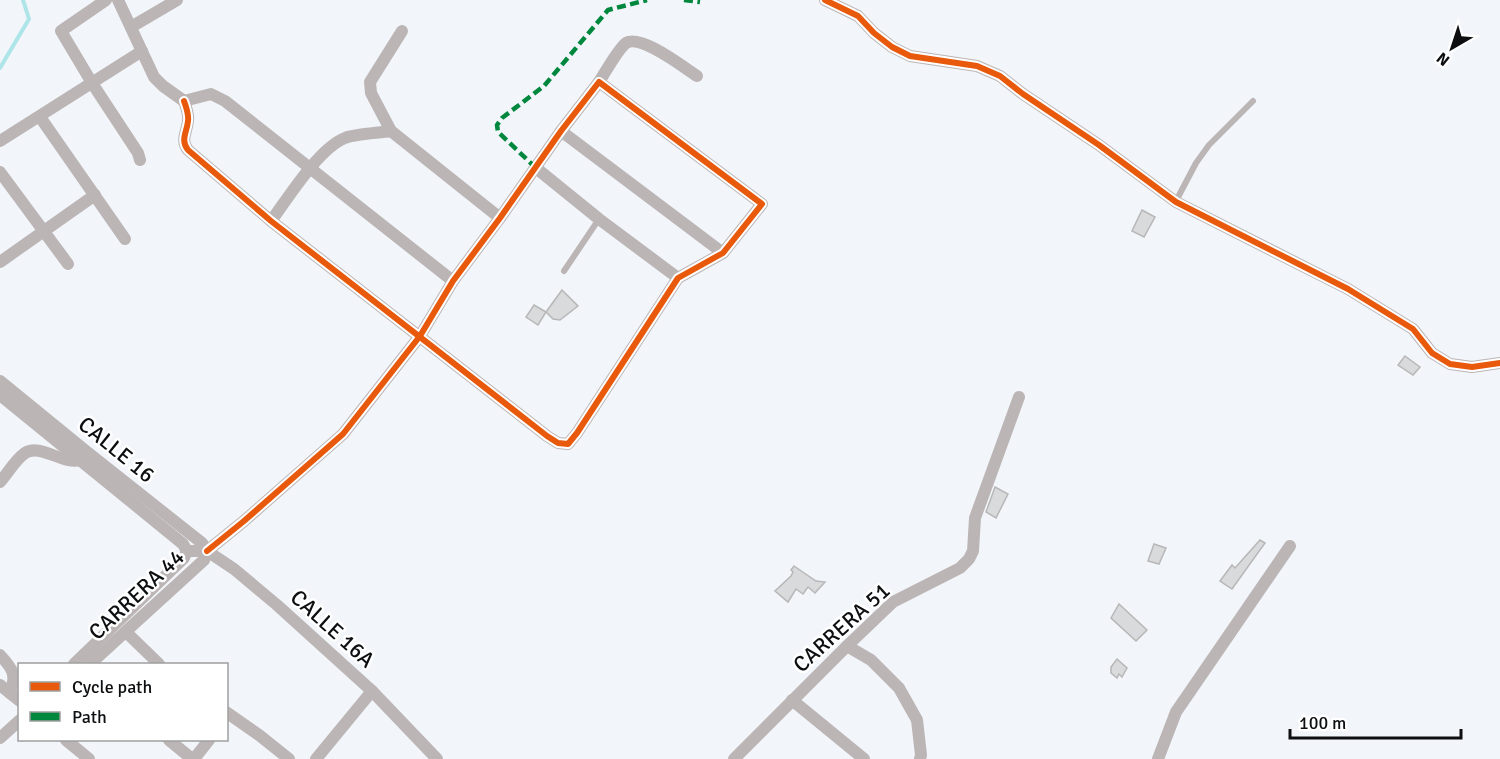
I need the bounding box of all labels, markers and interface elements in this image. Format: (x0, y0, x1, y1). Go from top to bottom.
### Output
north arrow (1422, 18, 1482, 78)
text: N (1433, 48, 1454, 70)
street label: CALLE 16 (73, 410, 160, 488)
street label: CARRERA 44 (83, 543, 190, 645)
street label: CARRERA 51 (787, 577, 895, 678)
street label: CALLE 16A (285, 584, 381, 673)
legend (18, 663, 228, 741)
text: Cycle path (72, 676, 152, 698)
scale bar (1290, 702, 1461, 740)
text: Path (72, 706, 107, 728)
text: 100 m (1299, 712, 1346, 734)

